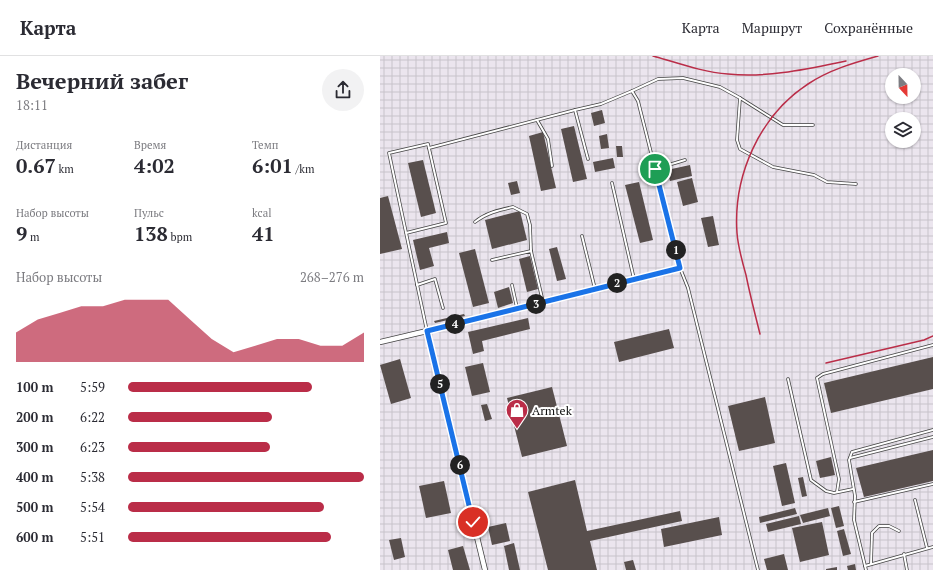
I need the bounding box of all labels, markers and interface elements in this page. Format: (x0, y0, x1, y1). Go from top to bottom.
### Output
text: Карта (20, 15, 76, 40)
text: Карта (682, 18, 720, 37)
text: Маршрут (742, 18, 802, 37)
text: Сохранённые (824, 18, 913, 37)
text: Вечерний забег (16, 66, 188, 95)
north arrow (885, 68, 921, 104)
map controls (885, 68, 921, 148)
button: share (322, 69, 364, 111)
text: 18:11 (16, 96, 48, 114)
button: layers (885, 112, 921, 148)
text: Дистанция (16, 138, 72, 152)
text: Время (134, 138, 166, 152)
text: Темп (252, 138, 278, 152)
text: 0.67 (16, 152, 56, 179)
text: 4:02 (134, 152, 175, 179)
text: 6:01 (252, 152, 293, 179)
pin (638, 152, 672, 186)
icon: arrive (644, 158, 666, 180)
text: km (56, 162, 74, 176)
text: /km (293, 162, 314, 176)
text: Набор высоты (16, 206, 89, 220)
text: Пульс (134, 206, 164, 220)
text: kcal (252, 206, 272, 220)
text: 9 (16, 220, 27, 247)
text: 138 (134, 220, 168, 247)
text: 41 (252, 220, 275, 247)
text: m (27, 230, 39, 244)
text: bpm (168, 230, 192, 244)
pin: 1 (666, 240, 686, 260)
text: 1 (673, 243, 679, 257)
text: Набор высоты (16, 268, 102, 286)
text: 268–276 m (300, 268, 364, 286)
pin: 2 (607, 273, 627, 293)
text: 2 (614, 276, 620, 290)
pin: 3 (526, 294, 546, 314)
text: 3 (533, 297, 539, 311)
pin: 4 (445, 314, 465, 334)
text: 4 (452, 317, 458, 331)
pin: 5 (430, 374, 450, 394)
text: 5 (437, 377, 443, 391)
text: 100 m (16, 378, 54, 396)
text: 5:59 (80, 378, 105, 396)
shop icon: Armtek (504, 397, 530, 430)
place label: Armtek (532, 403, 573, 418)
text: 200 m (16, 408, 54, 426)
text: 6:22 (80, 408, 105, 426)
text: 300 m (16, 438, 54, 456)
text: 6:23 (80, 438, 105, 456)
pin: 6 (450, 455, 470, 475)
text: 6 (457, 458, 463, 472)
text: 400 m (16, 468, 54, 486)
text: 5:38 (80, 468, 105, 486)
text: 500 m (16, 498, 54, 516)
text: 5:54 (80, 498, 105, 516)
pin (456, 505, 490, 539)
icon: check (462, 511, 484, 533)
text: 600 m (16, 528, 54, 546)
text: 5:51 (80, 528, 105, 546)

